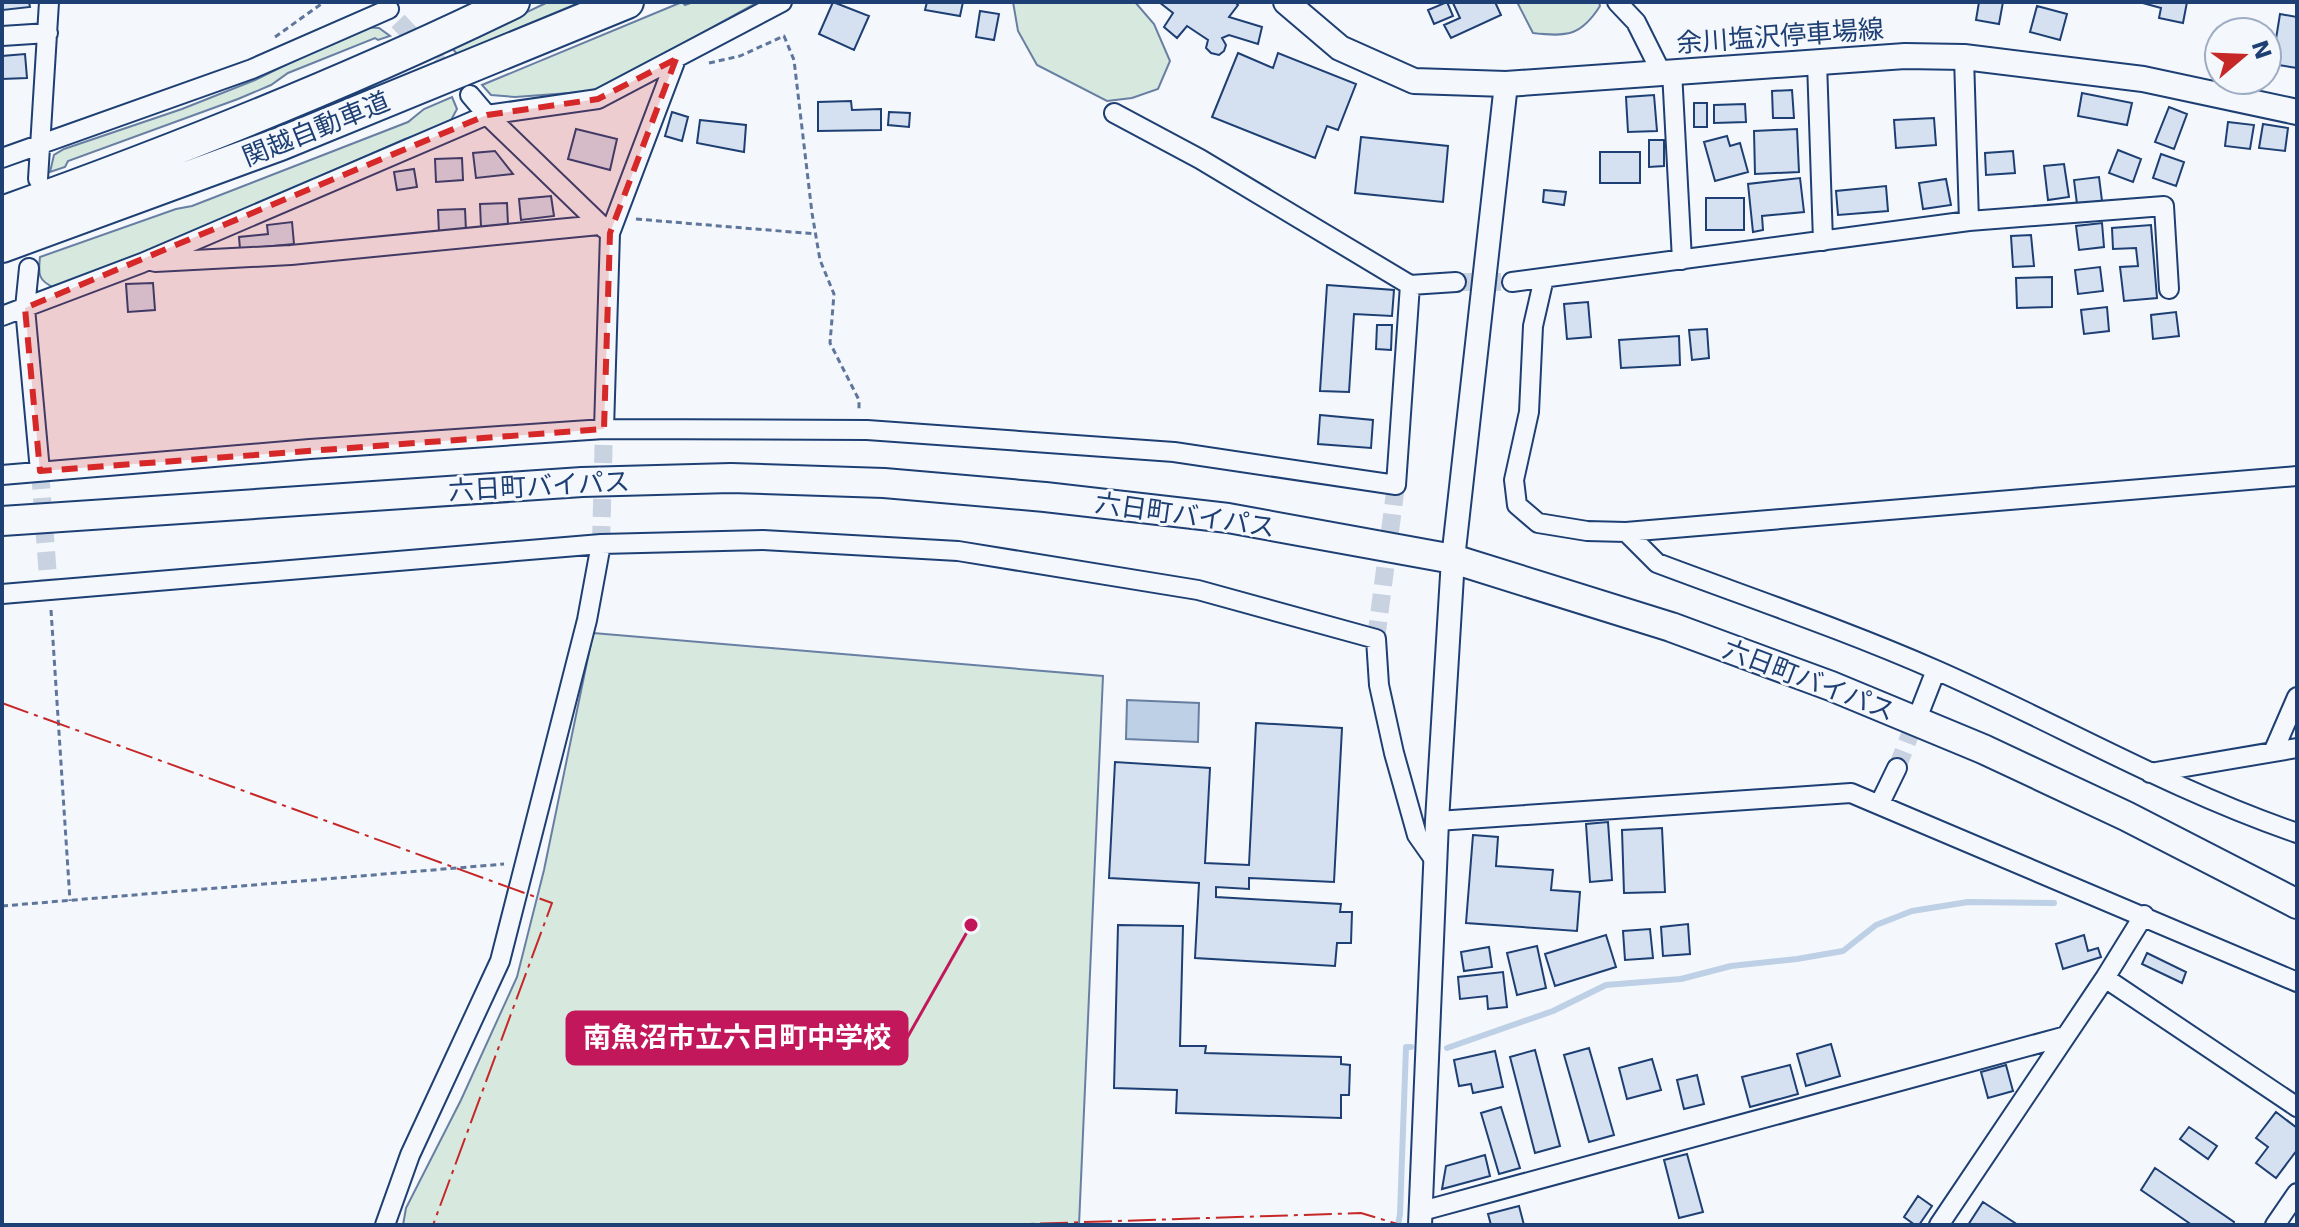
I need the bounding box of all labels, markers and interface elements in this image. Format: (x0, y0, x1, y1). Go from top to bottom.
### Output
street label: 余川塩沢停車場線 (1675, 14, 1885, 58)
north arrow (2203, 16, 2283, 96)
text: N (2247, 37, 2276, 62)
street label: 関越自動車道 (238, 86, 394, 172)
street label: 六日町バイパス (448, 466, 630, 506)
street label: 六日町バイパス (1093, 488, 1277, 542)
street label: 六日町バイパス (1719, 633, 1899, 727)
callout: 南魚沼市立六日町中学校 (567, 1012, 907, 1064)
text: 南魚沼市立六日町中学校 (583, 1021, 891, 1054)

